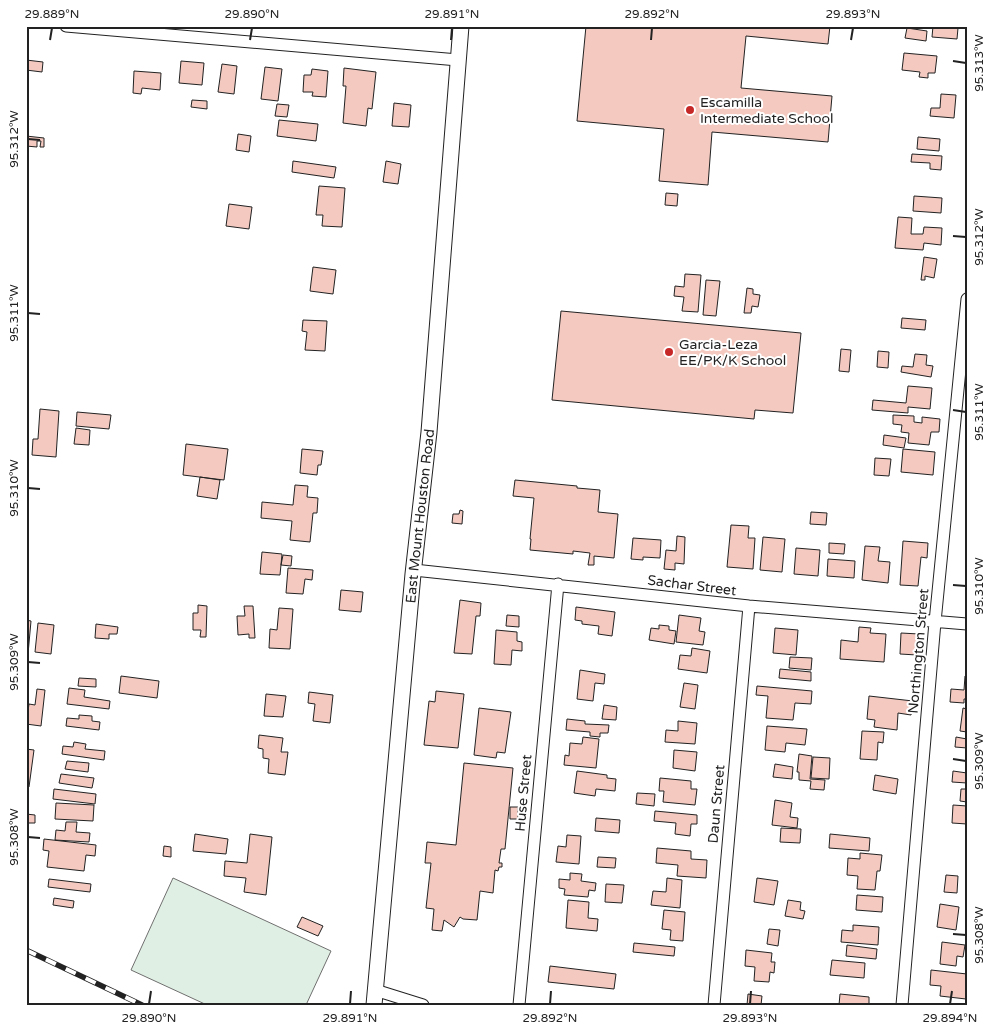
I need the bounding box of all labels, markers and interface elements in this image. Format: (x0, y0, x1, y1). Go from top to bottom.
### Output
text: 29.889°N (25, 7, 79, 21)
text: 29.890°N (225, 7, 279, 21)
text: 29.891°N (425, 7, 479, 21)
text: 29.892°N (625, 7, 679, 21)
text: 29.893°N (826, 7, 880, 21)
text: 95.313°W (972, 34, 986, 92)
place label: Escamilla Intermediate School (700, 94, 833, 127)
marker: Escamilla Intermediate School (684, 104, 696, 116)
text: 95.312°W (7, 110, 21, 168)
text: 95.312°W (972, 208, 986, 266)
text: 95.311°W (7, 284, 21, 342)
place label: Garcia-Leza EE/PK/K School (679, 336, 786, 369)
marker: Garcia-Leza EE/PK/K School (663, 346, 675, 358)
text: 95.311°W (972, 383, 986, 441)
street label: East Mount Houston Road (402, 428, 438, 604)
text: 95.310°W (7, 459, 21, 517)
text: 95.310°W (972, 557, 986, 615)
street label: Sachar Street (647, 572, 738, 599)
street label: Northington Street (905, 587, 932, 714)
text: 95.309°W (7, 633, 21, 691)
text: 95.309°W (972, 732, 986, 790)
street label: Huse Street (512, 753, 535, 832)
street label: Daun Street (705, 763, 728, 844)
text: 95.308°W (7, 808, 21, 866)
text: 95.308°W (972, 906, 986, 964)
text: 29.890°N (122, 1011, 176, 1025)
text: 29.891°N (323, 1011, 377, 1025)
text: 29.892°N (523, 1011, 577, 1025)
text: 29.893°N (723, 1011, 777, 1025)
text: 29.894°N (923, 1011, 977, 1025)

